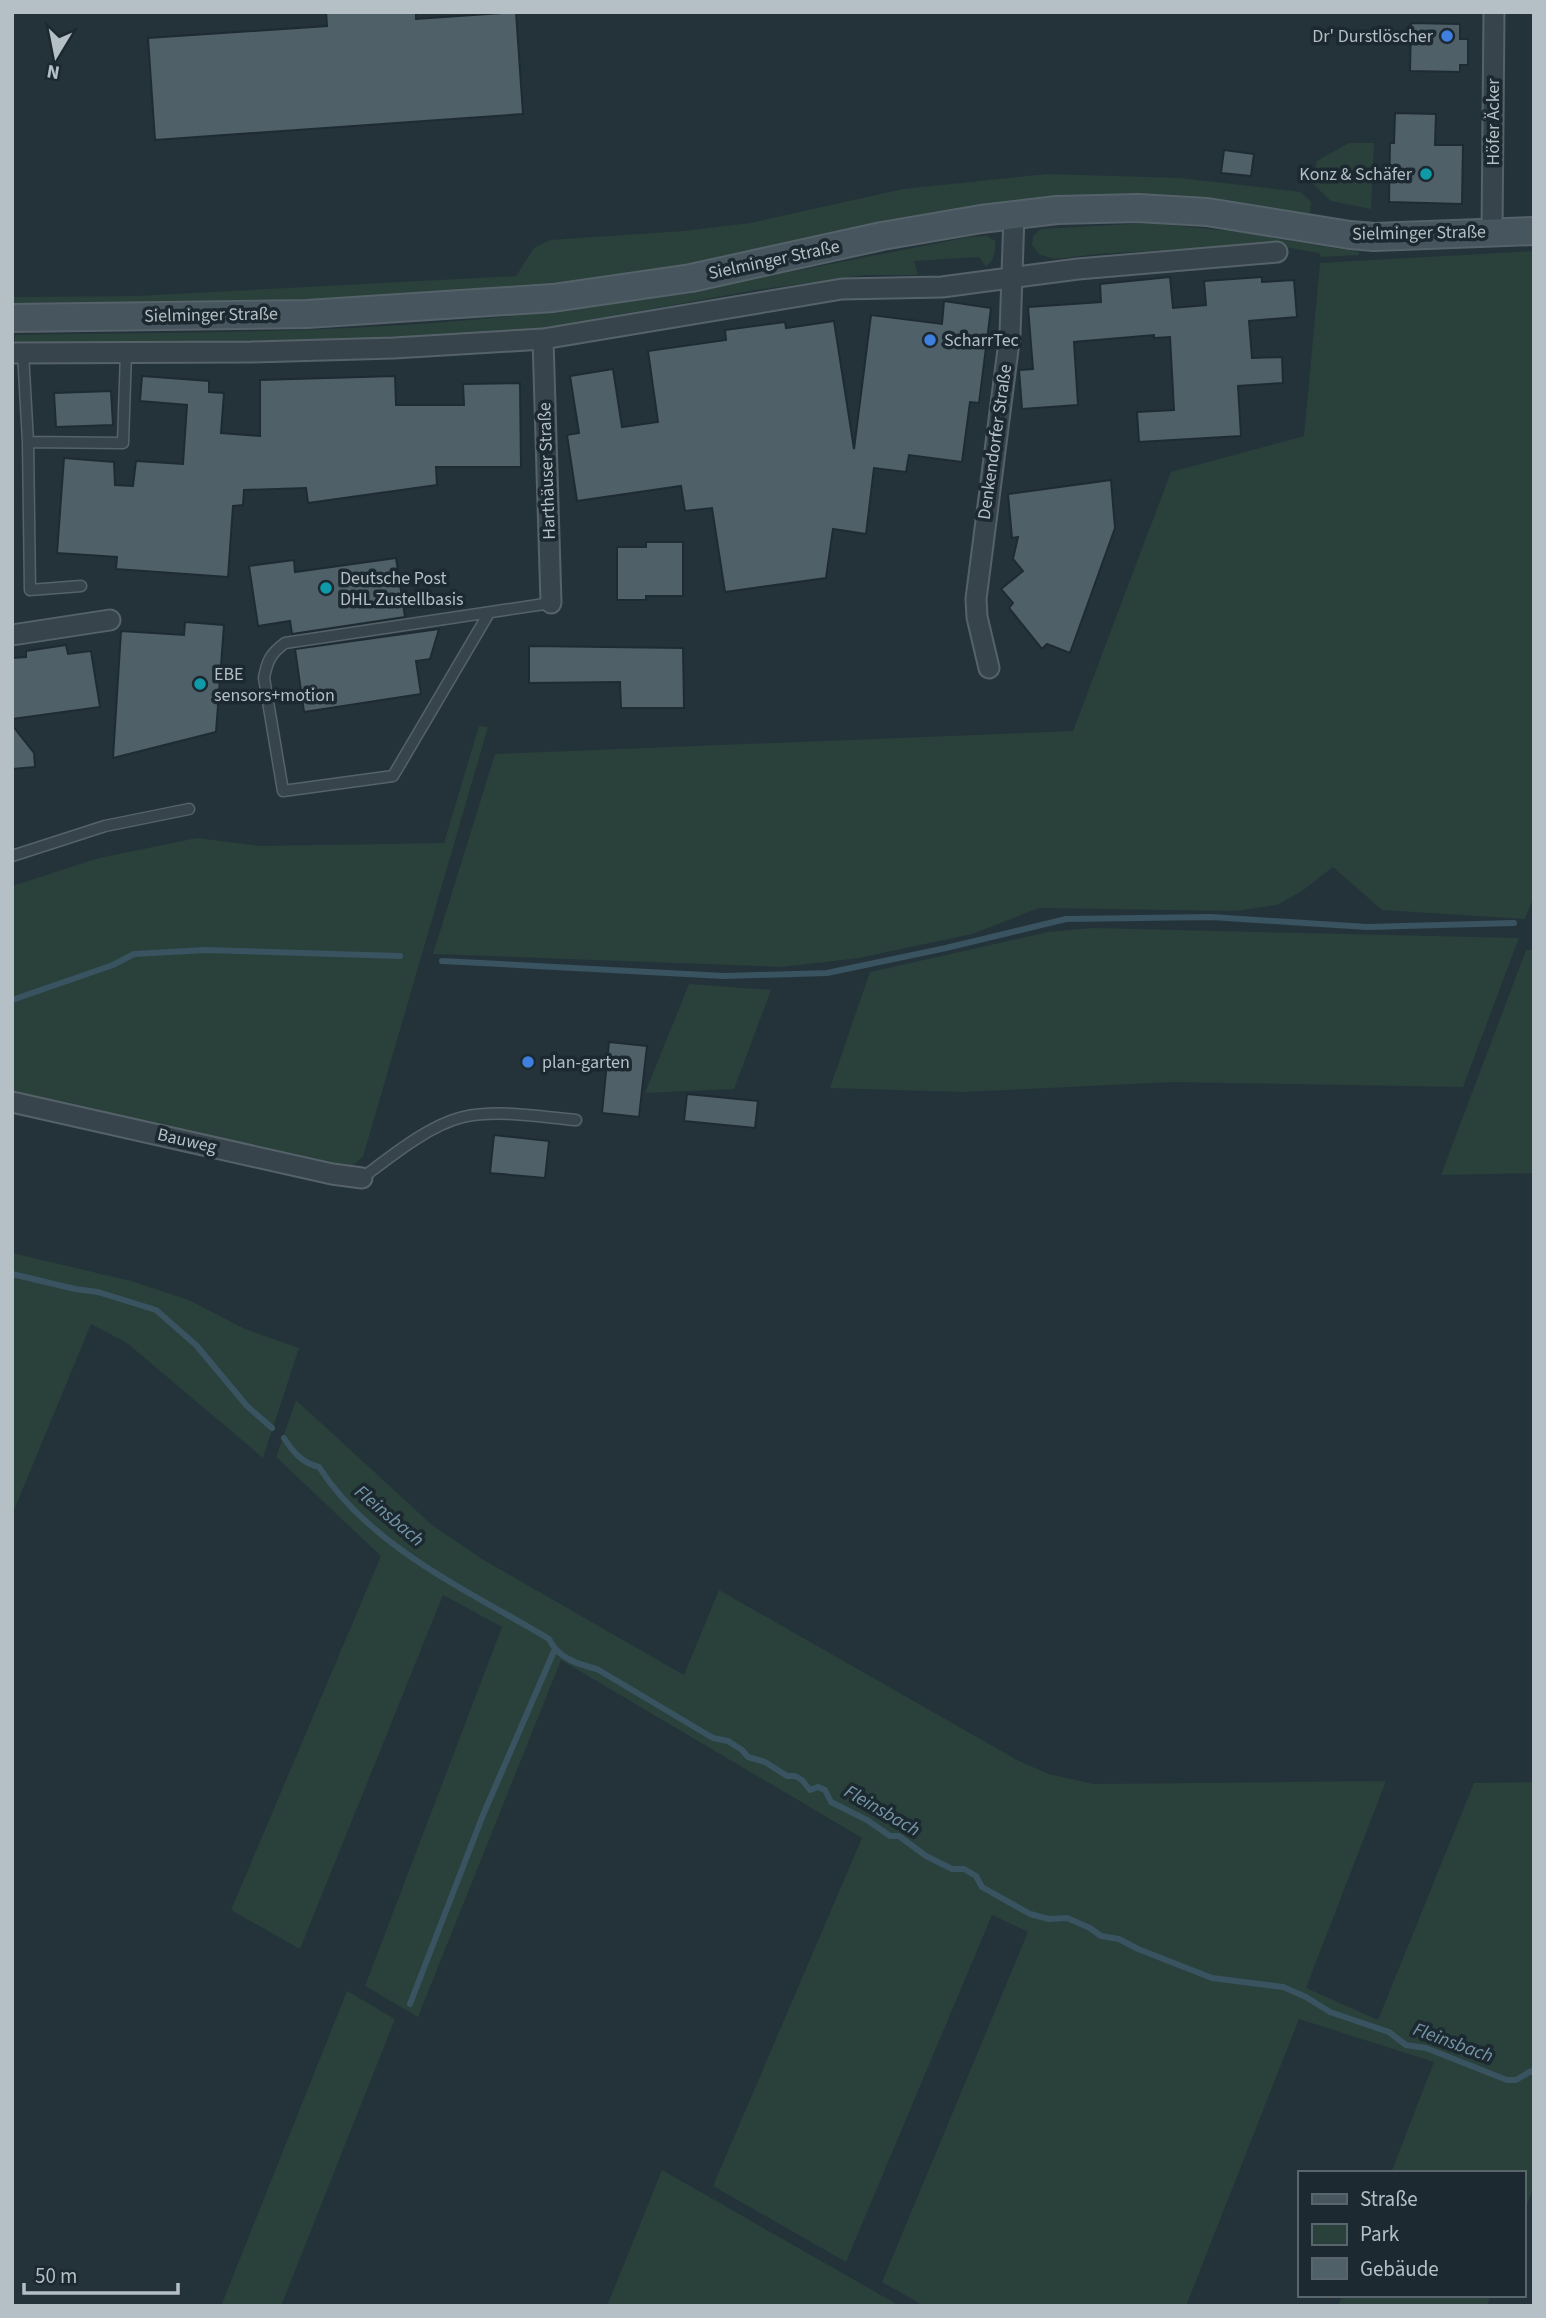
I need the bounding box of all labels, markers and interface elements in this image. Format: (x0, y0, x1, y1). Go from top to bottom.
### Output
north arrow (21, 21, 91, 91)
place label: Dr' Durstlöscher (1312, 24, 1434, 49)
marker: Dr' Durstlöscher (1439, 28, 1455, 44)
text: N (45, 57, 62, 86)
street label: Höfer Äcker (1481, 78, 1506, 166)
place label: Konz & Schäfer (1299, 162, 1413, 187)
marker: Konz & Schäfer (1418, 166, 1434, 182)
street label: Sielminger Straße (1352, 219, 1486, 247)
street label: Sielminger Straße (706, 234, 842, 286)
street label: Sielminger Straße (144, 301, 278, 329)
place label: ScharrTec (944, 328, 1019, 353)
marker: ScharrTec (922, 332, 938, 348)
street label: Denkendorfer Straße (972, 363, 1018, 521)
street label: Harthäuser Straße (532, 402, 562, 540)
place label: Deutsche Post DHL Zustellbasis (340, 566, 464, 612)
marker: Deutsche Post DHL Zustellbasis (318, 580, 334, 596)
place label: EBE sensors+motion (214, 662, 335, 708)
marker: EBE sensors+motion (192, 676, 208, 692)
place label: plan-garten (542, 1050, 630, 1075)
marker: plan-garten (520, 1054, 536, 1070)
street label: Bauweg (155, 1122, 219, 1160)
water label: Fleinsbach (348, 1479, 430, 1553)
water label: Fleinsbach (839, 1778, 925, 1844)
water label: Fleinsbach (1409, 2016, 1497, 2070)
legend (1298, 2171, 1525, 2297)
text: Straße (1360, 2184, 1418, 2214)
text: Park (1360, 2219, 1400, 2249)
scale bar (24, 2252, 178, 2296)
text: Gebäude (1360, 2254, 1439, 2284)
text: 50 m (35, 2261, 77, 2291)

